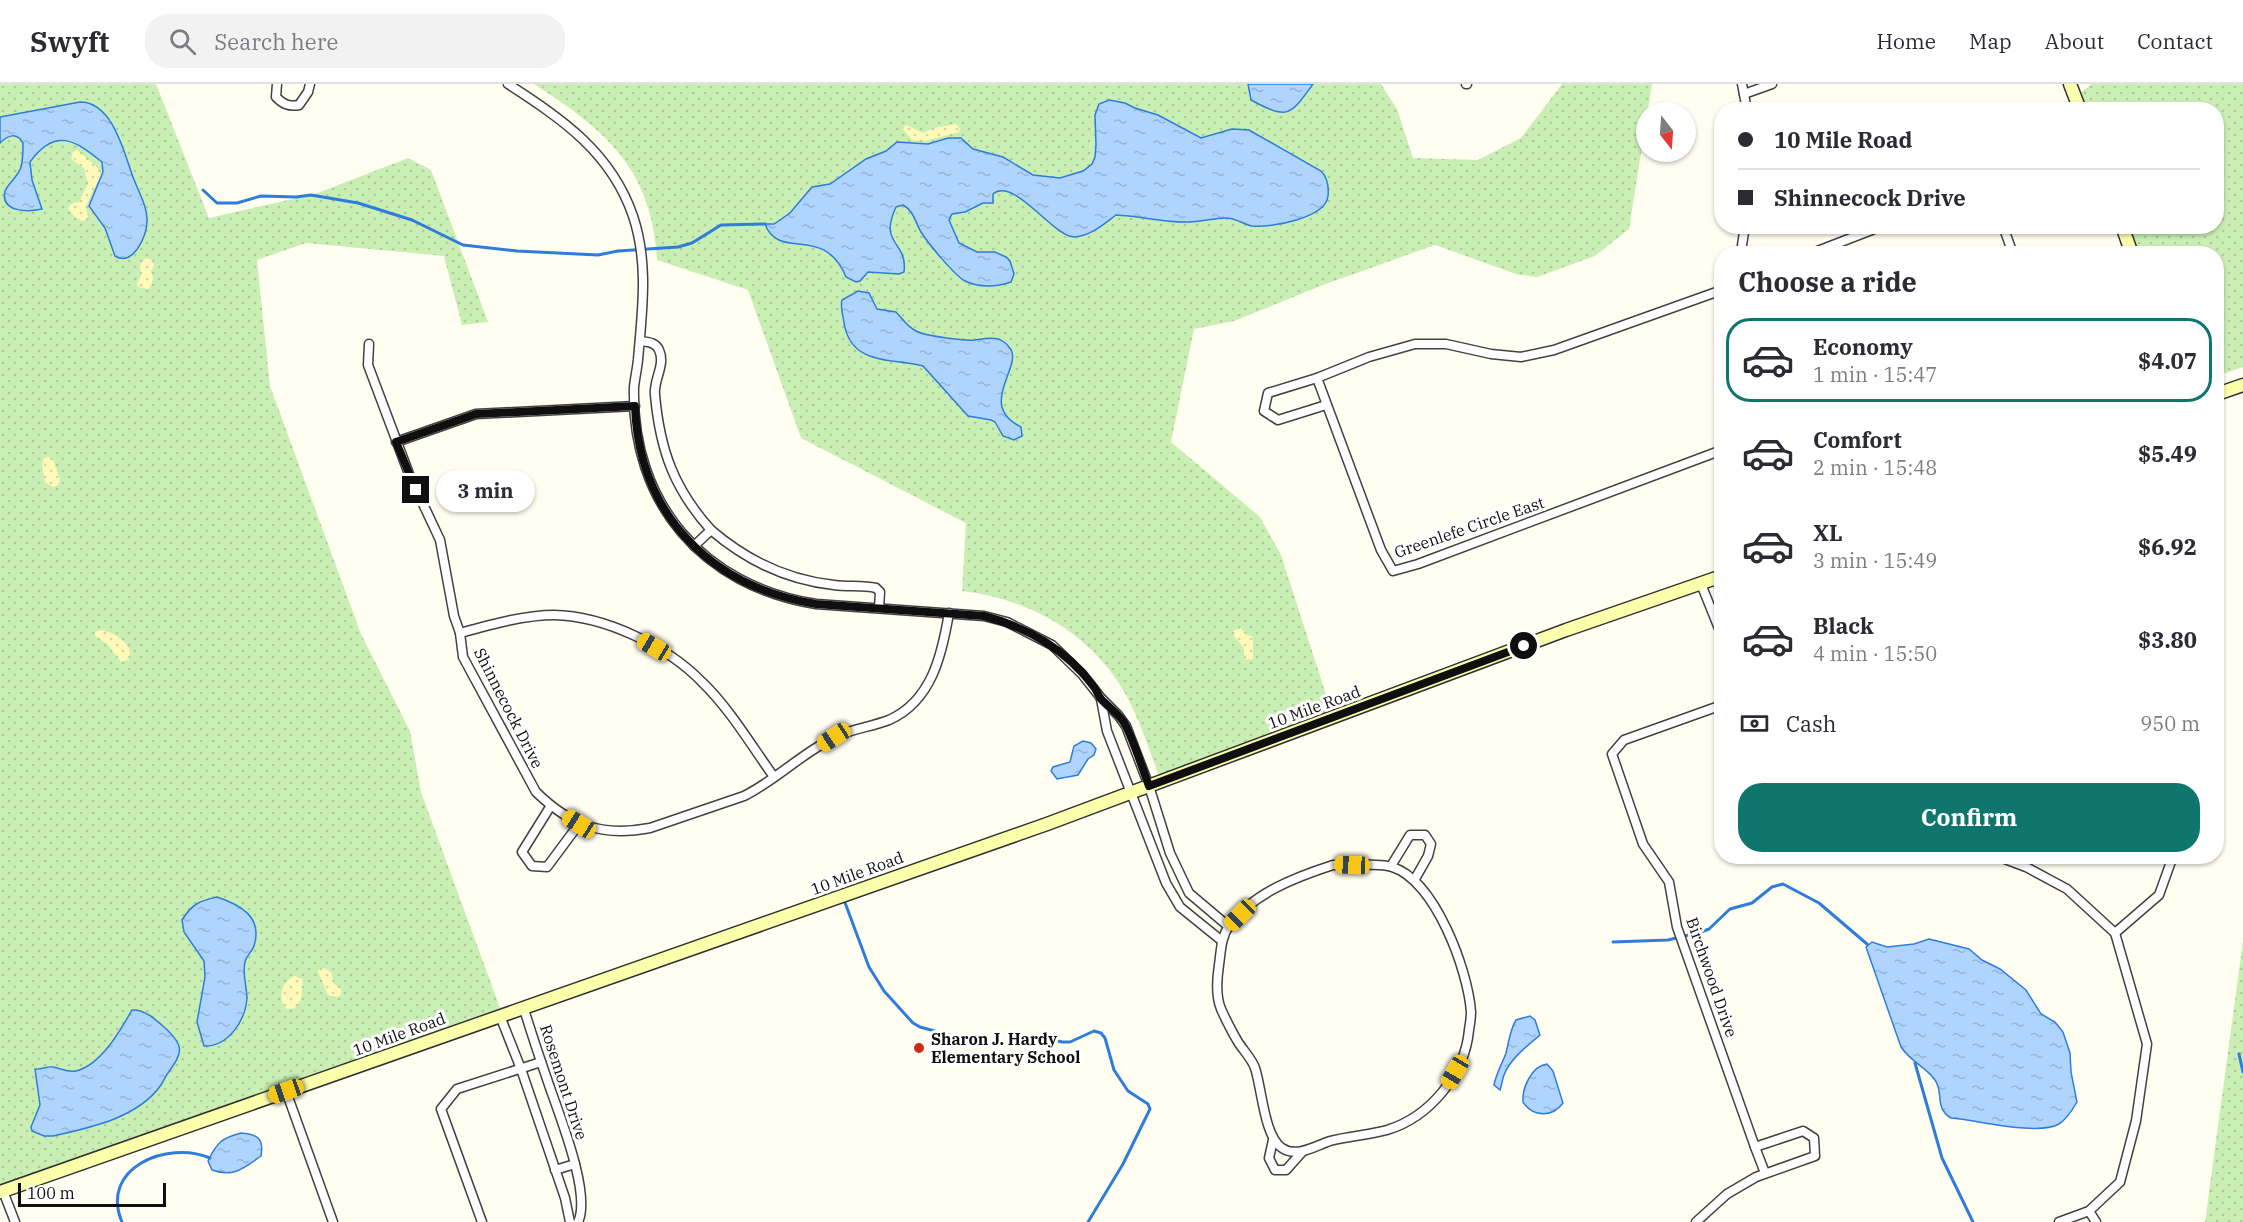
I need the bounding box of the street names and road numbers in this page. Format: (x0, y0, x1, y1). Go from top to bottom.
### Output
street label: Greenlefe Circle East (1391, 492, 1547, 562)
street label: Shinnecock Drive (470, 644, 548, 772)
street label: 10 Mile Road (1265, 681, 1363, 733)
street label: 10 Mile Road (808, 847, 906, 899)
street label: Birchwood Drive (1682, 914, 1742, 1040)
street label: 10 Mile Road (350, 1008, 448, 1060)
street label: Rosemont Drive (536, 1022, 592, 1142)

